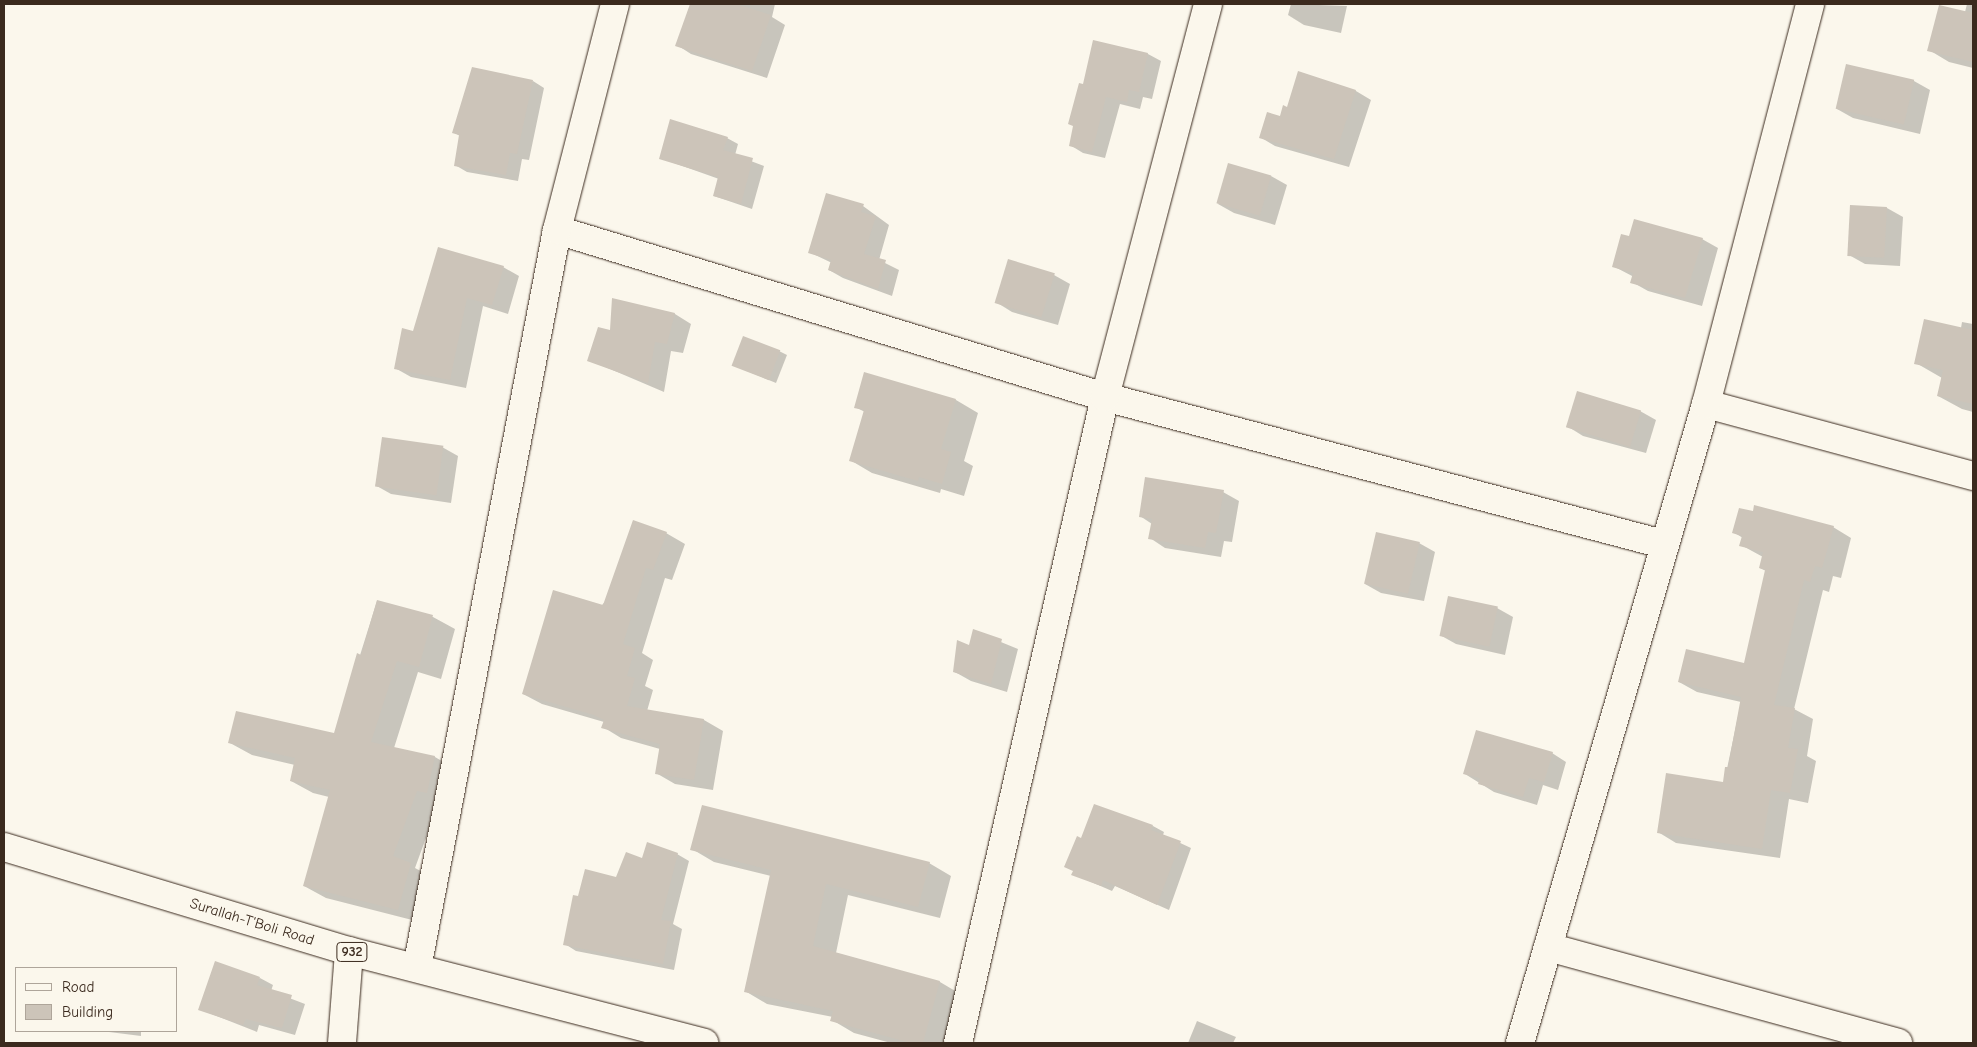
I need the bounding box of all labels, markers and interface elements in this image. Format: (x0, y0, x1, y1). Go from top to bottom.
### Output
street label: Surallah-T'Boli Road (188, 895, 316, 949)
road number: 932 (336, 940, 368, 964)
legend (15, 967, 178, 1032)
text: Road (62, 978, 94, 996)
text: Building (62, 1003, 113, 1021)

